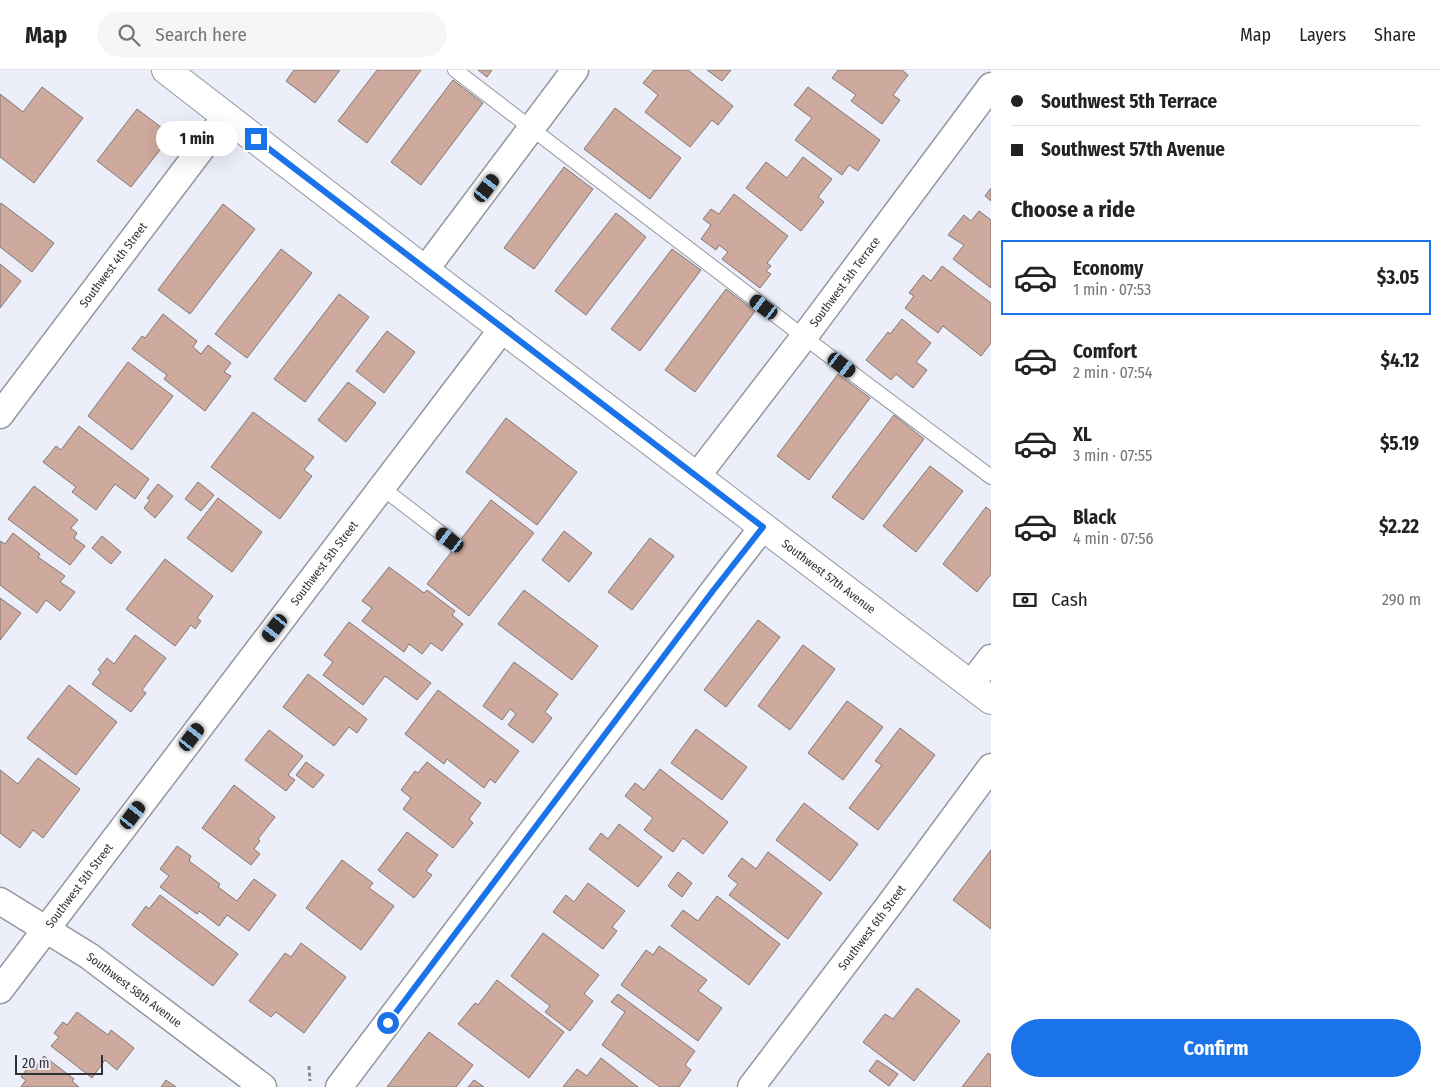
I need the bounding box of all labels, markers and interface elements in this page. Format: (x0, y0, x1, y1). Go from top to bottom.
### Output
search box (97, 12, 447, 57)
text: Map (25, 21, 67, 49)
icon: search (115, 21, 143, 49)
text: Search here (155, 23, 247, 46)
text: Map (1240, 24, 1271, 46)
text: Layers (1299, 24, 1346, 46)
text: Share (1374, 24, 1416, 46)
text: Southwest 5th Terrace (1041, 90, 1217, 113)
callout: 1 min (156, 122, 238, 156)
route end (245, 128, 267, 150)
text: 1 min (180, 129, 214, 148)
text: Southwest 57th Avenue (1041, 138, 1225, 161)
car (471, 172, 502, 204)
text: Choose a ride (1011, 196, 1135, 223)
street label: Southwest 4th Street (77, 220, 150, 310)
street label: Southwest 5th Terrace (807, 234, 883, 330)
icon: car (1013, 255, 1058, 300)
text: Economy (1073, 257, 1143, 280)
text: $3.05 (1377, 266, 1419, 289)
text: 1 min · 07:53 (1073, 280, 1151, 299)
car (747, 292, 780, 322)
icon: car (1013, 338, 1058, 383)
text: Comfort (1073, 340, 1137, 363)
text: $4.12 (1380, 349, 1419, 372)
car (825, 350, 858, 380)
text: 2 min · 07:54 (1073, 363, 1153, 382)
icon: car (1013, 421, 1058, 466)
text: XL (1073, 423, 1092, 446)
text: $5.19 (1380, 432, 1419, 455)
text: 3 min · 07:55 (1073, 446, 1152, 465)
icon: car (1013, 504, 1058, 549)
text: Black (1073, 506, 1116, 529)
text: $2.22 (1379, 515, 1419, 538)
street label: Southwest 5th Street (288, 518, 361, 608)
car (433, 525, 466, 555)
text: 4 min · 07:56 (1073, 529, 1153, 548)
street label: Southwest 57th Avenue (779, 537, 878, 617)
icon: cash (1011, 586, 1039, 614)
text: Cash (1051, 588, 1088, 611)
text: 290 m (1382, 590, 1421, 609)
car (259, 612, 290, 644)
car (176, 721, 207, 753)
car (117, 799, 148, 831)
street label: Southwest 5th Street (43, 841, 116, 931)
street label: Southwest 6th Street (835, 882, 909, 973)
street label: Southwest 58th Avenue (84, 950, 184, 1030)
route start (377, 1012, 399, 1034)
button: Confirm (1011, 1019, 1421, 1077)
scale bar (15, 1052, 102, 1075)
text: 20 m (22, 1055, 50, 1072)

